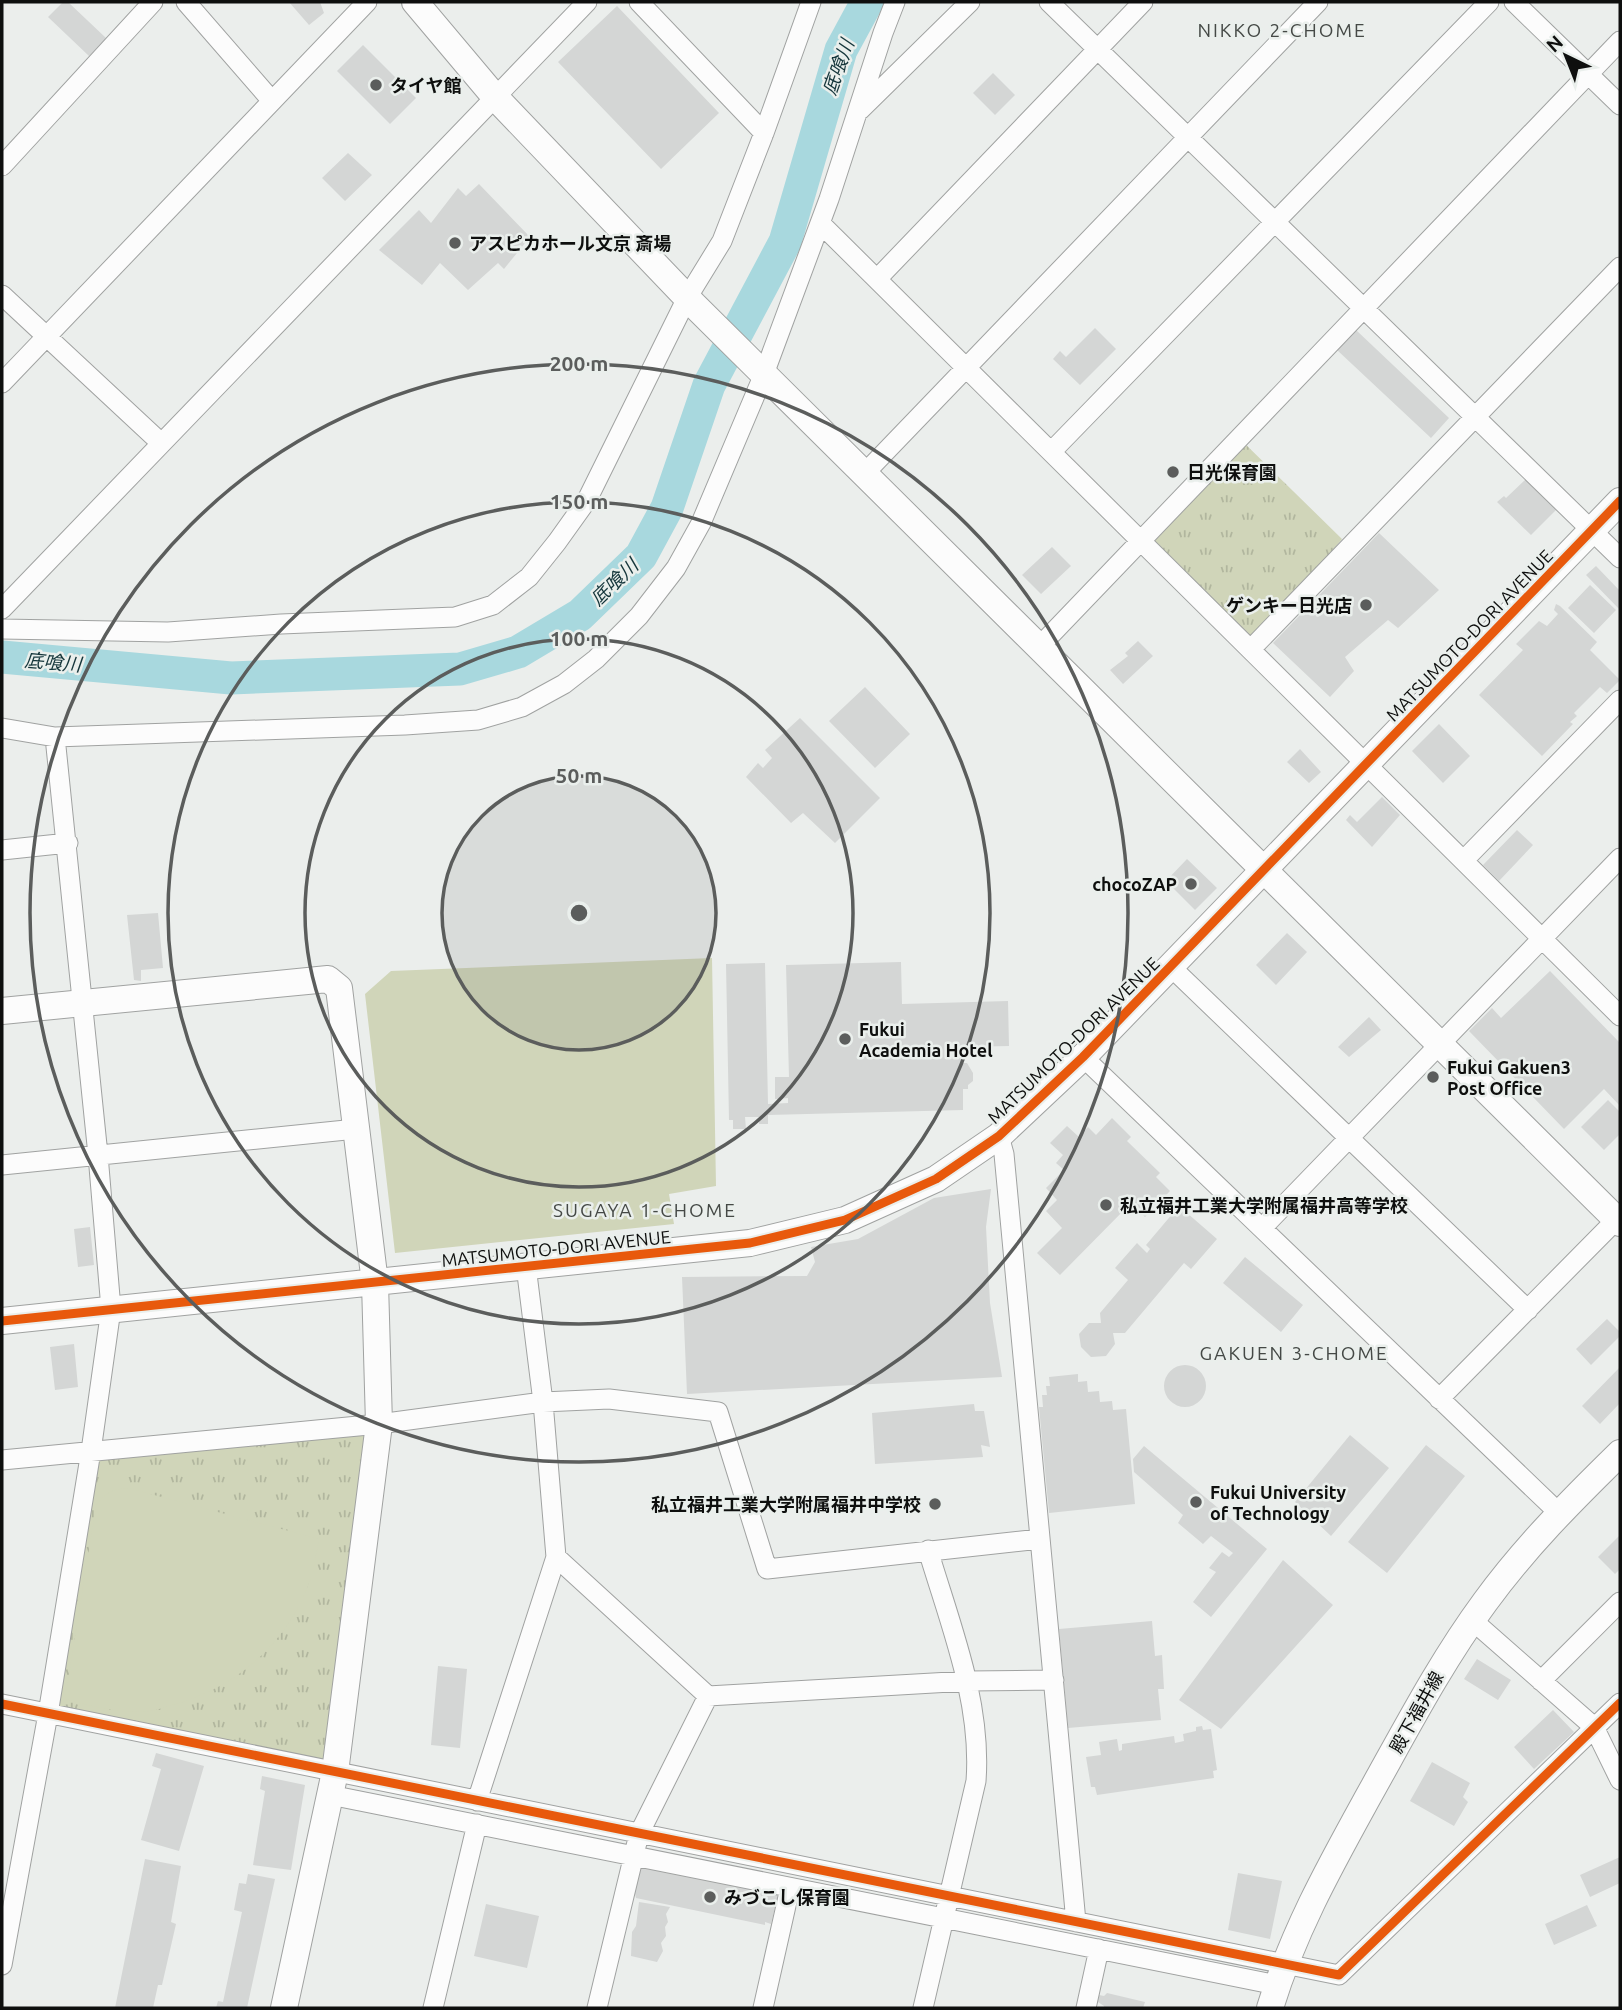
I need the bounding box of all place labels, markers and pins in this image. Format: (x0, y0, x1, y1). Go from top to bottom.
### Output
place label: タイヤ館 (390, 75, 461, 95)
marker: タイヤ館 (368, 77, 384, 93)
place label: アスピカホール文京 斎場 (469, 233, 671, 253)
marker: アスピカホール文京 斎場 (447, 235, 463, 251)
place label: 日光保育園 (1187, 462, 1277, 482)
marker: 日光保育園 (1165, 464, 1181, 480)
place label: ゲンキー日光店 (1226, 595, 1352, 615)
marker: ゲンキー日光店 (1358, 597, 1374, 613)
place label: chocoZAP (1092, 874, 1177, 894)
marker: chocoZAP (1183, 876, 1199, 892)
centre of rings (567, 901, 591, 925)
place label: Fukui Academia Hotel (859, 1019, 993, 1060)
marker: Fukui Academia Hotel (837, 1031, 853, 1047)
place label: Fukui Gakuen3 Post Office (1447, 1057, 1571, 1098)
marker: Fukui Gakuen3 Post Office (1425, 1069, 1441, 1085)
place label: 私立福井工業大学附属福井高等学校 (1120, 1195, 1408, 1215)
marker: 私立福井工業大学附属福井高等学校 (1098, 1197, 1114, 1213)
place label: Fukui University of Technology (1210, 1482, 1347, 1523)
place label: 私立福井工業大学附属福井中学校 (651, 1494, 921, 1514)
marker: Fukui University of Technology (1188, 1494, 1204, 1510)
marker: 私立福井工業大学附属福井中学校 (927, 1496, 943, 1512)
place label: みづこし保育園 (724, 1887, 850, 1907)
marker: みづこし保育園 (702, 1889, 718, 1905)

